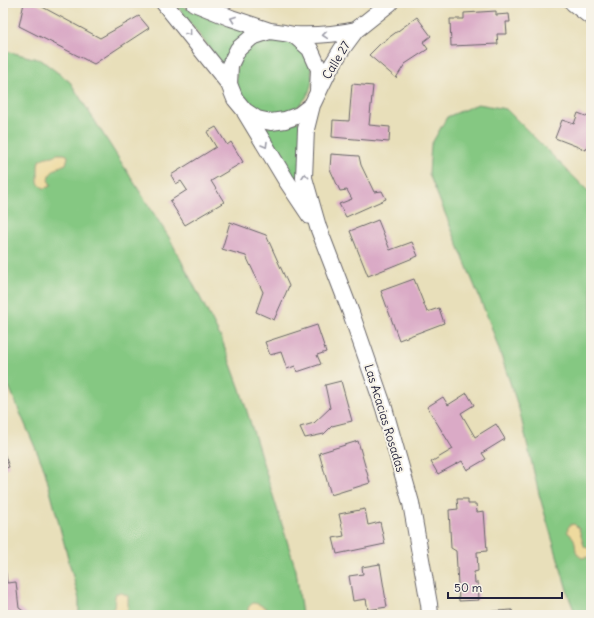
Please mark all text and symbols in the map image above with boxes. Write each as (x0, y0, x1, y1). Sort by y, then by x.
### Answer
one-way arrow (230, 15, 237, 24)
one-way arrow (184, 29, 191, 36)
one-way arrow (322, 31, 328, 40)
street label: Calle 27 (319, 38, 353, 82)
one-way arrow (260, 141, 267, 148)
one-way arrow (300, 173, 309, 179)
street label: Las Acacias Rosadas (361, 362, 409, 474)
scale bar (448, 574, 562, 600)
text: 50 m (454, 580, 483, 595)

